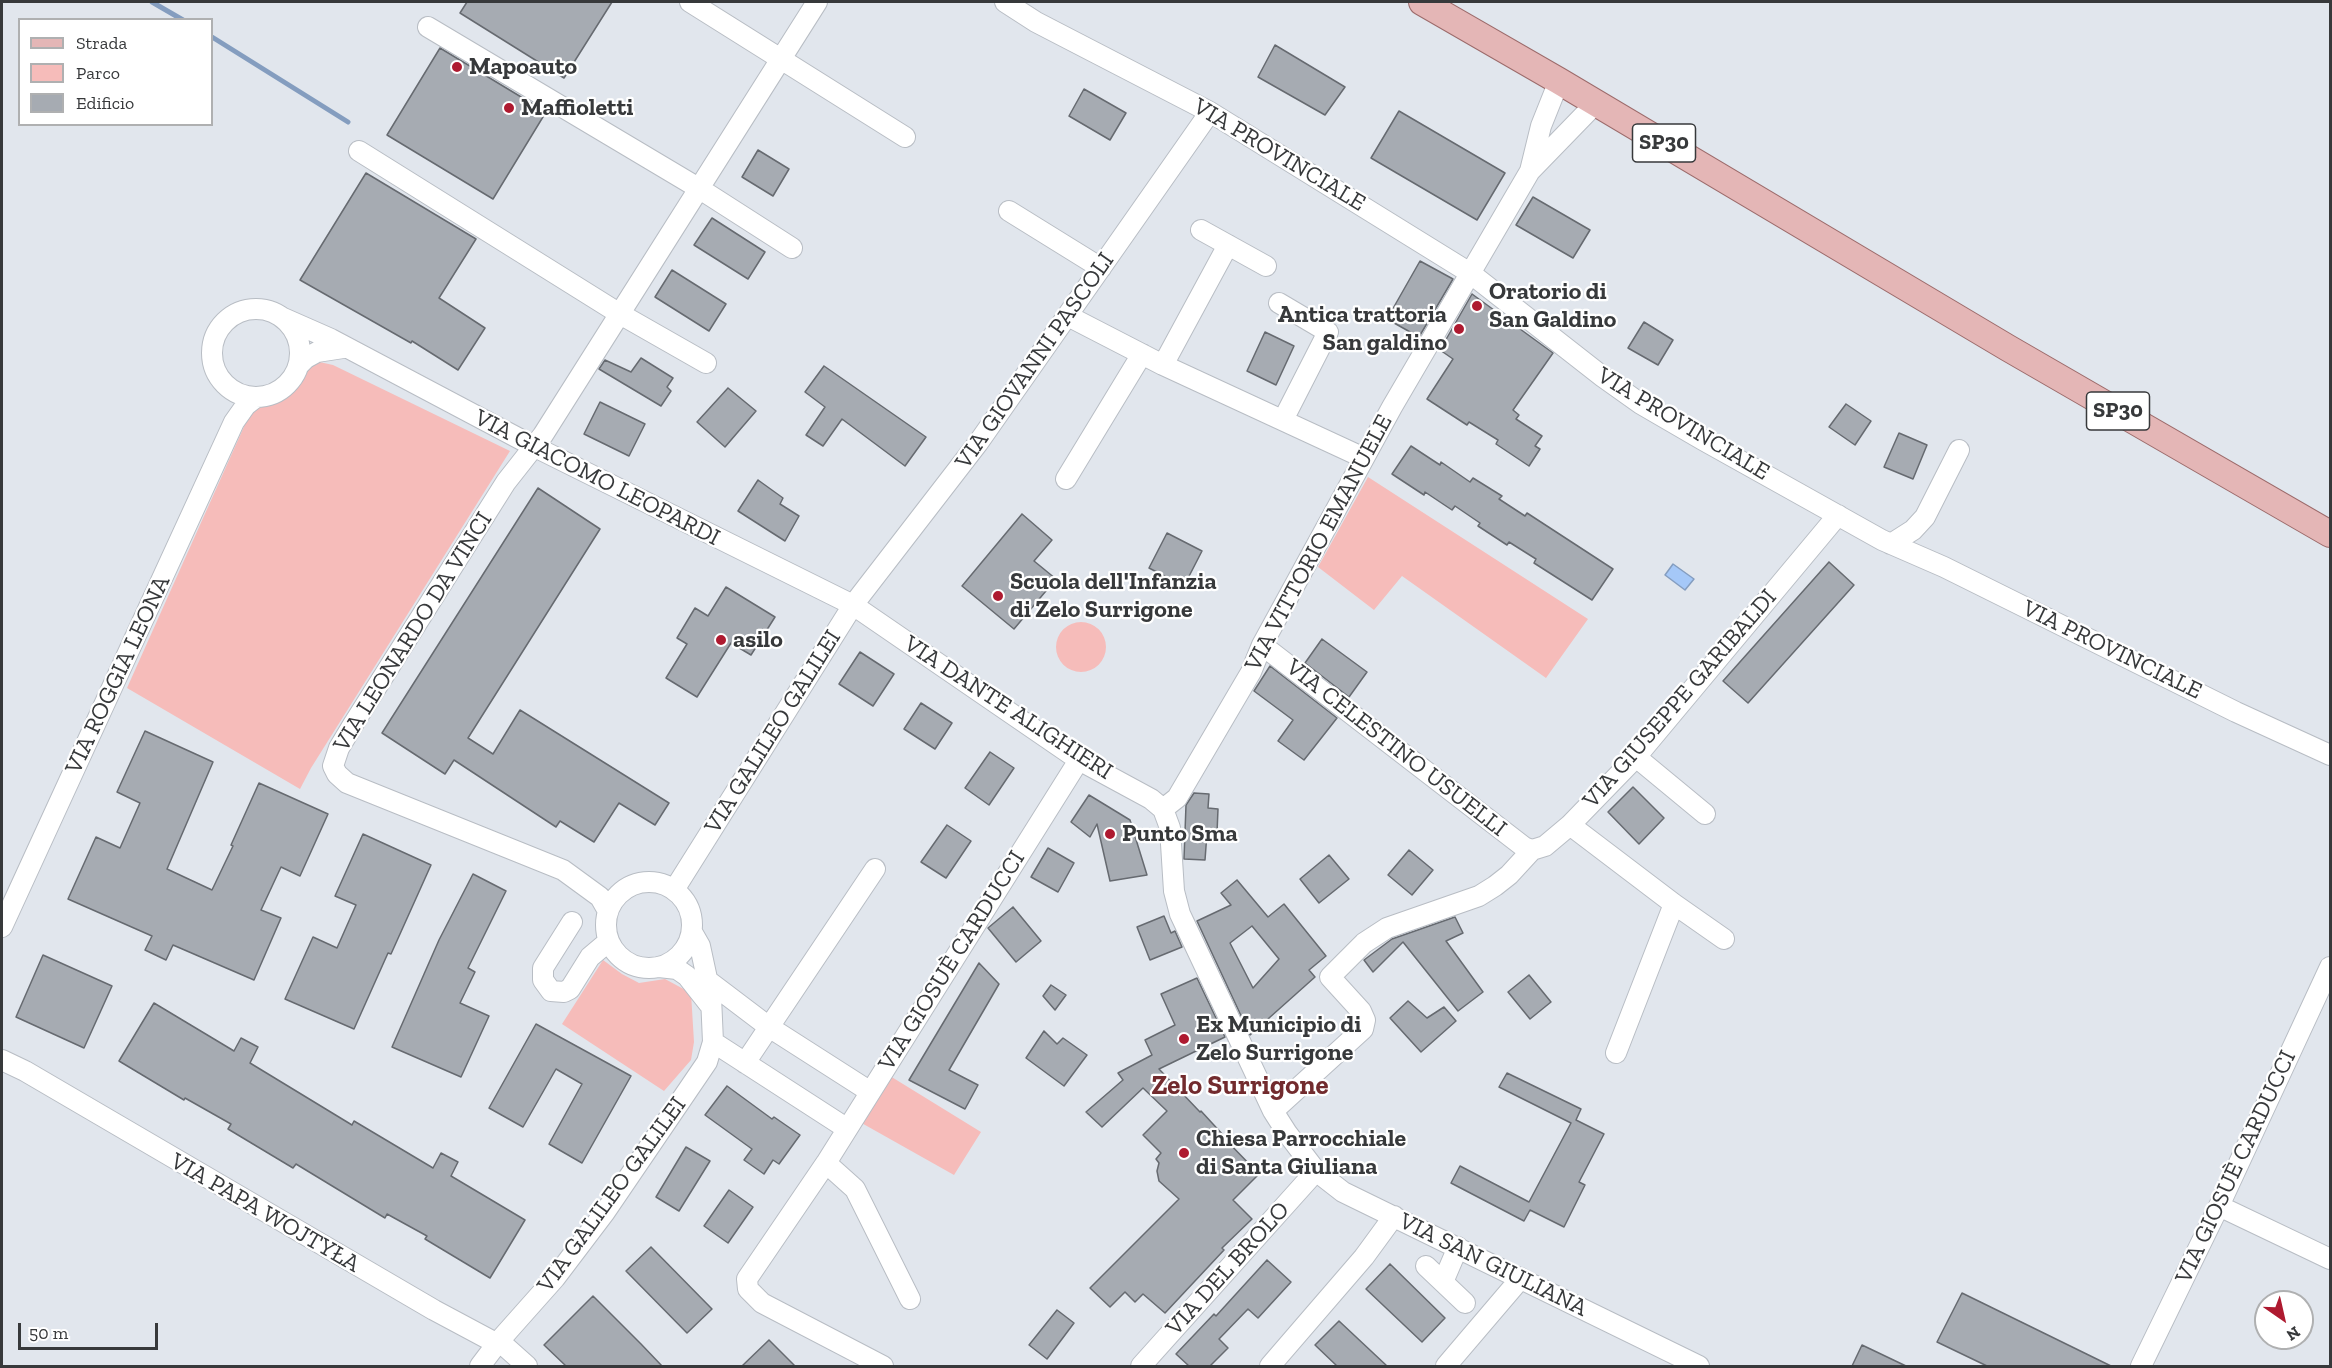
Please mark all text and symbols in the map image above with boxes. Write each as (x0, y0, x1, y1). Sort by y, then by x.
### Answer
legend (18, 18, 213, 126)
text: Strada (76, 32, 127, 54)
place label: Mapoauto (469, 53, 577, 81)
marker: Mapoauto (450, 60, 464, 74)
text: Parco (76, 62, 120, 84)
text: Edificio (76, 92, 134, 114)
street label: VIA PROVINCIALE (1188, 92, 1370, 218)
place label: Maffioletti (521, 94, 633, 122)
marker: Maffioletti (502, 101, 516, 115)
road number: SP30 (1632, 124, 1696, 162)
street label: VIA GIOVANNI PASCOLI (949, 247, 1121, 475)
place label: Oratorio di San Galdino (1489, 278, 1616, 334)
marker: Oratorio di San Galdino (1470, 299, 1484, 313)
place label: Antica trattoria San galdino (1278, 301, 1447, 357)
marker: Antica trattoria San galdino (1452, 322, 1466, 336)
street label: VIA PROVINCIALE (1592, 361, 1774, 487)
road number: SP30 (2086, 392, 2150, 430)
street label: VIA GIACOMO LEOPARDI (469, 403, 725, 553)
street label: VIA VITTORIO EMANUELE (1239, 410, 1399, 676)
street label: VIA LEONARDO DA VINCI (327, 507, 499, 757)
place label: Scuola dell'Infanzia di Zelo Surrigone (1010, 568, 1217, 624)
street label: VIA ROGGIA LEONA (59, 571, 177, 779)
street label: VIA GIUSEPPE GARIBALDI (1577, 584, 1783, 814)
marker: Scuola dell'Infanzia di Zelo Surrigone (991, 589, 1005, 603)
street label: VIA PROVINCIALE (2018, 594, 2206, 706)
street label: VIA GALILEO GALILEI (699, 625, 847, 839)
place label: asilo (733, 626, 783, 654)
street label: VIA DANTE ALIGHIERI (898, 630, 1118, 786)
marker: asilo (714, 633, 728, 647)
street label: VIA CELESTINO USUELLI (1280, 653, 1512, 843)
place label: Punto Sma (1122, 820, 1238, 848)
marker: Punto Sma (1103, 827, 1117, 841)
street label: VIA GIOSUÈ CARDUCCI (873, 846, 1031, 1076)
place label: Ex Municipio di Zelo Surrigone (1196, 1011, 1361, 1067)
marker: Ex Municipio di Zelo Surrigone (1177, 1032, 1191, 1046)
street label: VIA GIOSUÈ CARDUCCI (2169, 1046, 2303, 1288)
district label: Zelo Surrigone (1152, 1070, 1328, 1102)
street label: VIA GALILEO GALILEI (531, 1092, 693, 1298)
place label: Chiesa Parrocchiale di Santa Giuliana (1196, 1125, 1406, 1181)
marker: Chiesa Parrocchiale di Santa Giuliana (1177, 1146, 1191, 1160)
street label: VIA PAPA WOJTYŁA (165, 1147, 365, 1279)
street label: VIA DEL BROLO (1160, 1196, 1296, 1342)
street label: VIA SAN GIULIANA (1394, 1207, 1592, 1323)
north arrow (2254, 1290, 2314, 1350)
scale bar (21, 1311, 160, 1349)
text: 50 m (29, 1322, 68, 1344)
text: N (2283, 1322, 2304, 1345)

